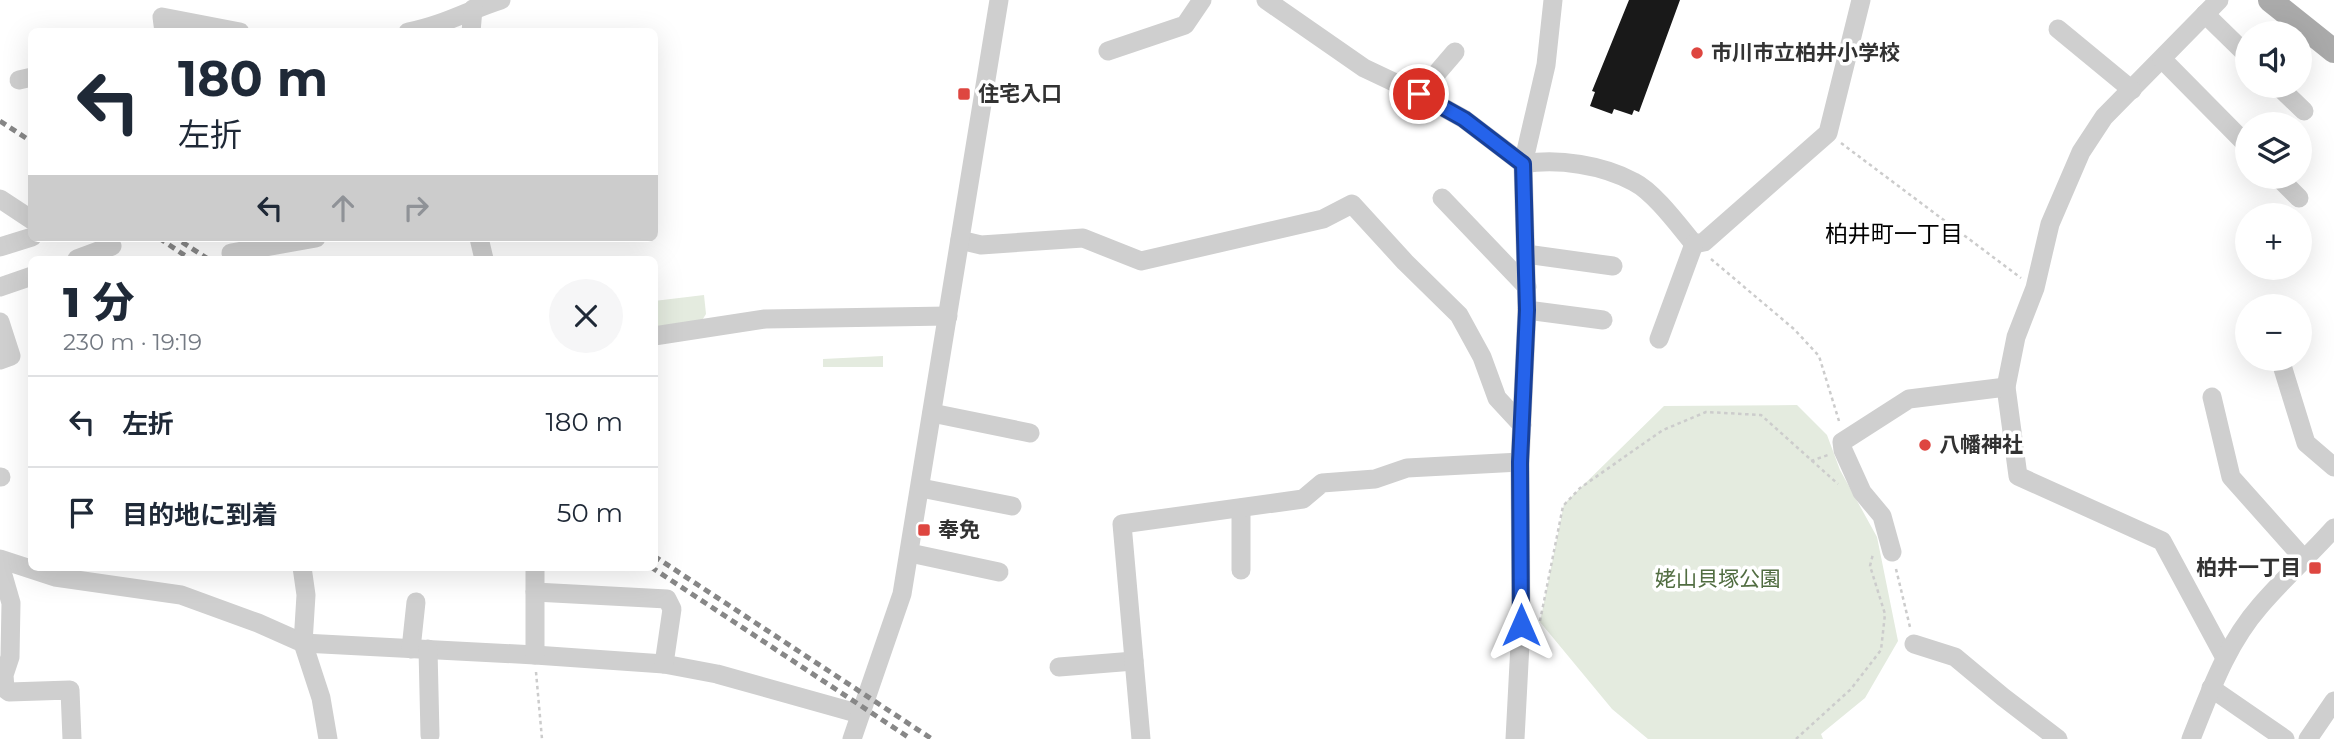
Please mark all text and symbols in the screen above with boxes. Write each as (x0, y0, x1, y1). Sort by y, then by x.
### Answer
map controls (2235, 21, 2312, 371)
button: sound (2235, 21, 2312, 98)
place label: 市川市立柏井小学校 (1711, 40, 1900, 65)
marker: 市川市立柏井小学校 (1689, 45, 1705, 61)
text: 180 m (178, 49, 328, 108)
icon: left (63, 56, 154, 147)
pin (1389, 64, 1449, 124)
icon: arrive (1400, 75, 1438, 113)
place label: 住宅入口 (978, 81, 1062, 106)
marker: 住宅入口 (956, 86, 972, 102)
button: layers (2235, 112, 2312, 189)
text: 左折 (178, 115, 242, 154)
icon: left (251, 189, 289, 227)
icon: ahead (324, 189, 362, 227)
icon: right (397, 189, 435, 227)
button: + (2235, 203, 2312, 280)
district label: 柏井町一丁目 (1825, 220, 1963, 248)
text: 1 分 (63, 276, 134, 328)
button: close (549, 279, 623, 353)
button: − (2235, 294, 2312, 371)
text: 230 m · 19:19 (63, 328, 202, 356)
icon: left (63, 403, 101, 441)
text: 180 m (545, 406, 623, 438)
text: 左折 (122, 408, 174, 440)
place label: 八幡神社 (1939, 432, 2023, 457)
marker: 八幡神社 (1917, 437, 1933, 453)
icon: arrive (63, 494, 101, 532)
text: 50 m (557, 497, 623, 529)
text: 目的地に到着 (122, 499, 278, 531)
place label: 奉免 (938, 517, 980, 542)
marker: 奉免 (916, 522, 932, 538)
place label: 柏井一丁目 (2196, 555, 2301, 580)
marker: 柏井一丁目 (2307, 560, 2323, 576)
park label: 姥山貝塚公園 (1655, 566, 1781, 591)
position arrow (1484, 588, 1558, 662)

